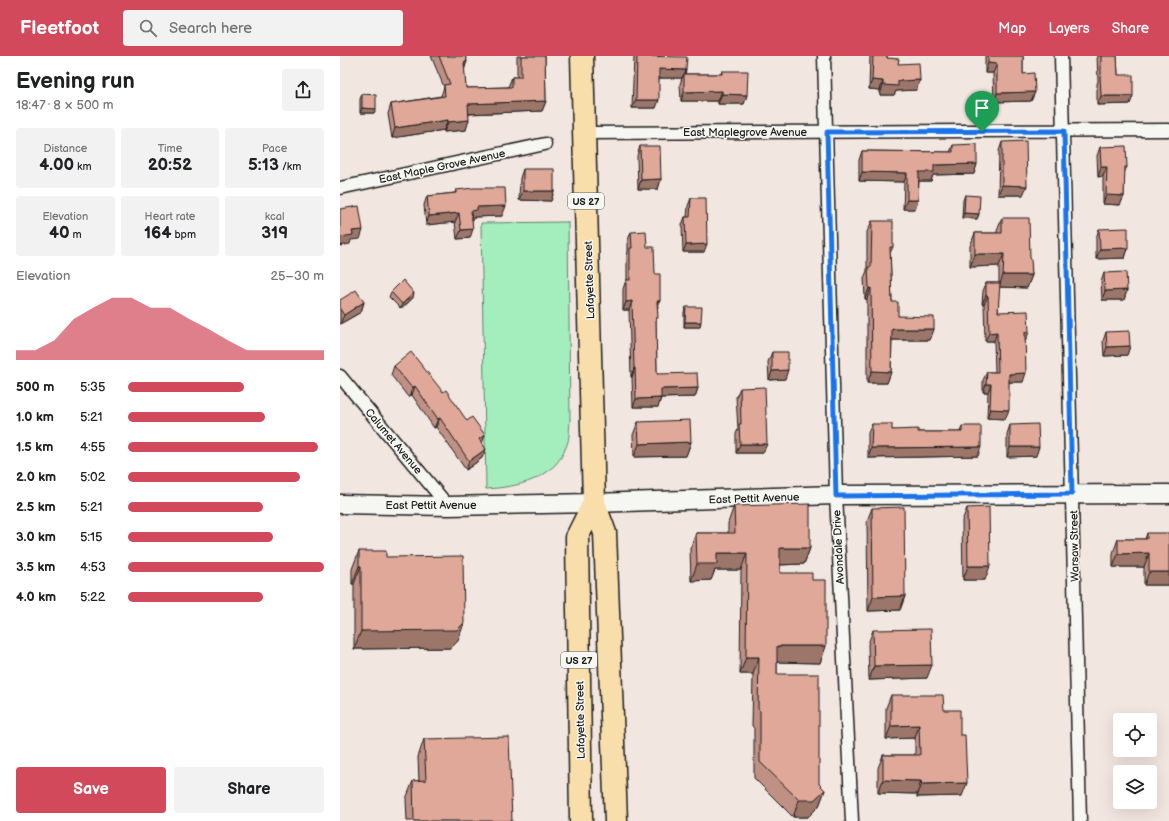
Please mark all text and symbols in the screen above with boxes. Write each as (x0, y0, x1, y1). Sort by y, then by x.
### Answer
search box (123, 10, 403, 46)
text: Fleetfoot (20, 17, 99, 40)
icon: search (137, 17, 159, 39)
text: Search here (169, 19, 252, 38)
text: Map (998, 20, 1026, 37)
text: Layers (1048, 20, 1090, 37)
text: Share (1112, 20, 1149, 37)
text: Evening run (16, 68, 135, 95)
button: share (282, 69, 324, 111)
pin (965, 91, 999, 132)
text: 18:47 · 8 × 500 m (16, 97, 113, 113)
icon: arrive (971, 97, 993, 119)
street label: East Maplegrove Avenue (683, 126, 808, 139)
text: Distance (43, 142, 87, 155)
text: Time (158, 142, 182, 155)
text: Pace (262, 142, 287, 155)
street label: East Maple Grove Avenue (378, 147, 507, 186)
text: 4.00 (39, 155, 74, 175)
text: 20:52 (148, 155, 192, 175)
text: 5:13 (248, 155, 279, 175)
text: km (74, 160, 92, 173)
text: /km (279, 160, 301, 173)
road number: US 27 (568, 193, 604, 209)
text: Elevation (42, 210, 88, 223)
text: Heart rate (145, 210, 195, 223)
text: kcal (265, 210, 285, 223)
text: 40 (49, 223, 70, 243)
text: 164 (144, 223, 171, 243)
text: 319 (261, 223, 288, 243)
text: m (70, 228, 82, 241)
text: bpm (171, 228, 196, 241)
street label: Lafayette Street (582, 240, 597, 319)
text: Elevation (16, 268, 70, 284)
text: 25–30 m (270, 268, 324, 284)
text: 500 m (16, 379, 54, 395)
text: 5:35 (80, 379, 106, 395)
street label: Calumet Avenue (362, 406, 425, 477)
text: 1.0 km (16, 409, 54, 425)
text: 5:21 (80, 409, 103, 425)
text: 1.5 km (16, 439, 53, 455)
text: 4:55 (80, 439, 105, 455)
text: 2.0 km (16, 469, 56, 485)
text: 5:02 (80, 469, 105, 485)
street label: East Pettit Avenue (708, 490, 800, 507)
text: 2.5 km (16, 499, 56, 515)
text: 5:21 (80, 499, 103, 515)
street label: East Pettit Avenue (386, 499, 477, 512)
street label: Avondale Drive (830, 509, 847, 584)
street label: Warsaw Street (1067, 509, 1082, 582)
text: 3.0 km (16, 529, 56, 545)
text: 5:15 (80, 529, 103, 545)
text: 3.5 km (16, 559, 55, 575)
text: 4:53 (80, 559, 106, 575)
text: 4.0 km (16, 589, 56, 605)
text: 5:22 (80, 589, 105, 605)
road number: US 27 (561, 652, 597, 668)
street label: Lafayette Street (573, 680, 588, 759)
map controls (1113, 713, 1157, 809)
button: locate (1113, 713, 1157, 757)
button: layers (1113, 765, 1157, 809)
button: Save (16, 767, 166, 813)
button: Share (174, 767, 324, 813)

